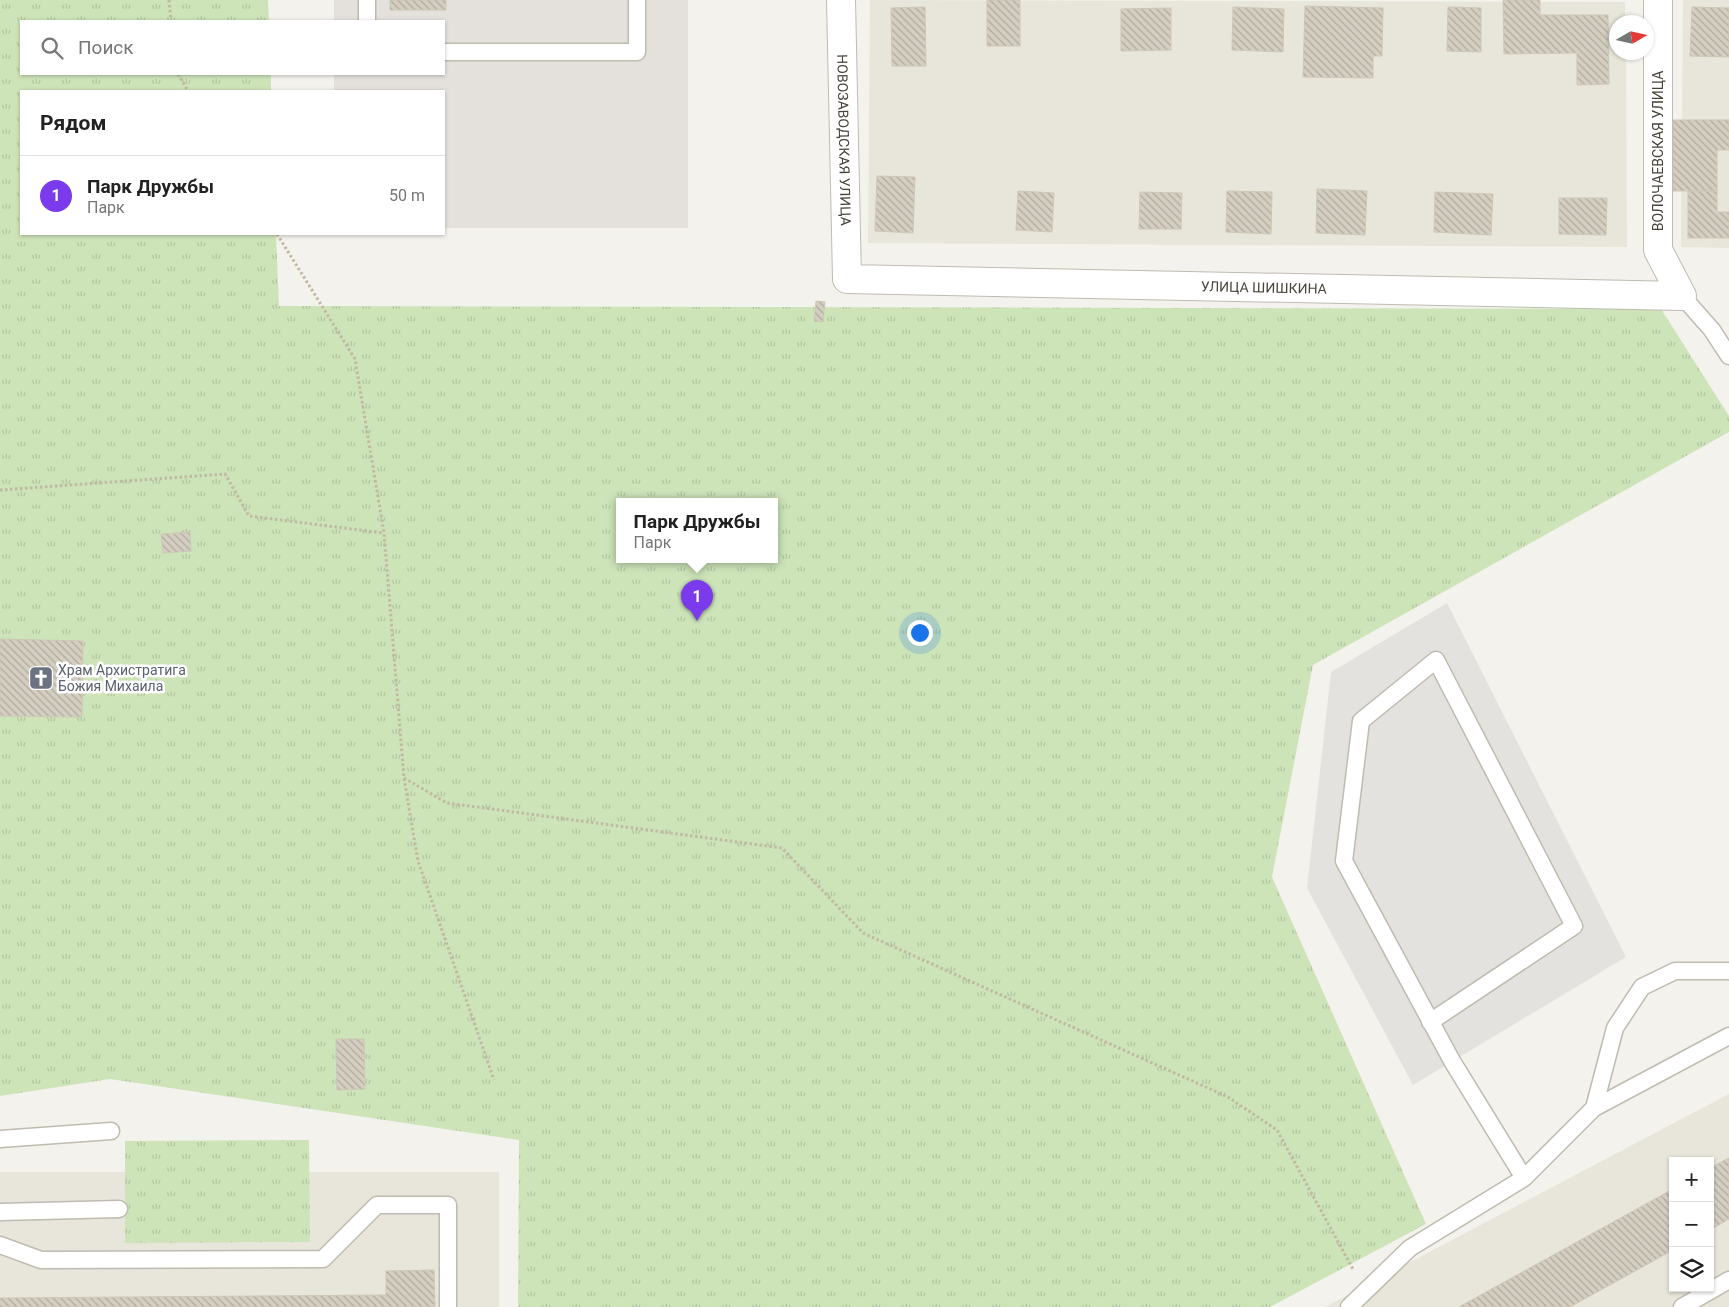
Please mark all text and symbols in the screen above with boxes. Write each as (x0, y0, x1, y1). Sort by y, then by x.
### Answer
north arrow (1609, 15, 1654, 60)
search box (20, 20, 445, 75)
icon: search (38, 34, 66, 62)
text: Поиск (78, 36, 134, 59)
street label: НОВОЗАВОДСКАЯ УЛИЦА (834, 54, 854, 226)
street label: ВОЛОЧАЕВСКАЯ УЛИЦА (1650, 71, 1666, 231)
text: Рядом (40, 111, 106, 135)
text: Парк Дружбы (87, 175, 214, 198)
text: 1 (51, 186, 61, 205)
text: 50 m (389, 186, 425, 205)
text: Парк (87, 198, 125, 217)
street label: УЛИЦА ШИШКИНА (1201, 278, 1327, 297)
popup (616, 498, 778, 563)
text: Парк Дружбы (634, 510, 760, 533)
text: Парк (634, 533, 671, 552)
pin: 1 (681, 580, 713, 621)
your location (907, 620, 933, 646)
place label: Храм Архистратига Божия Михаила (58, 662, 186, 694)
church icon: Храм Архистратига Божия Михаила (28, 665, 54, 691)
map controls (1669, 1157, 1714, 1292)
button: + (1669, 1157, 1714, 1202)
button: − (1669, 1202, 1714, 1247)
button: layers (1669, 1247, 1714, 1292)

